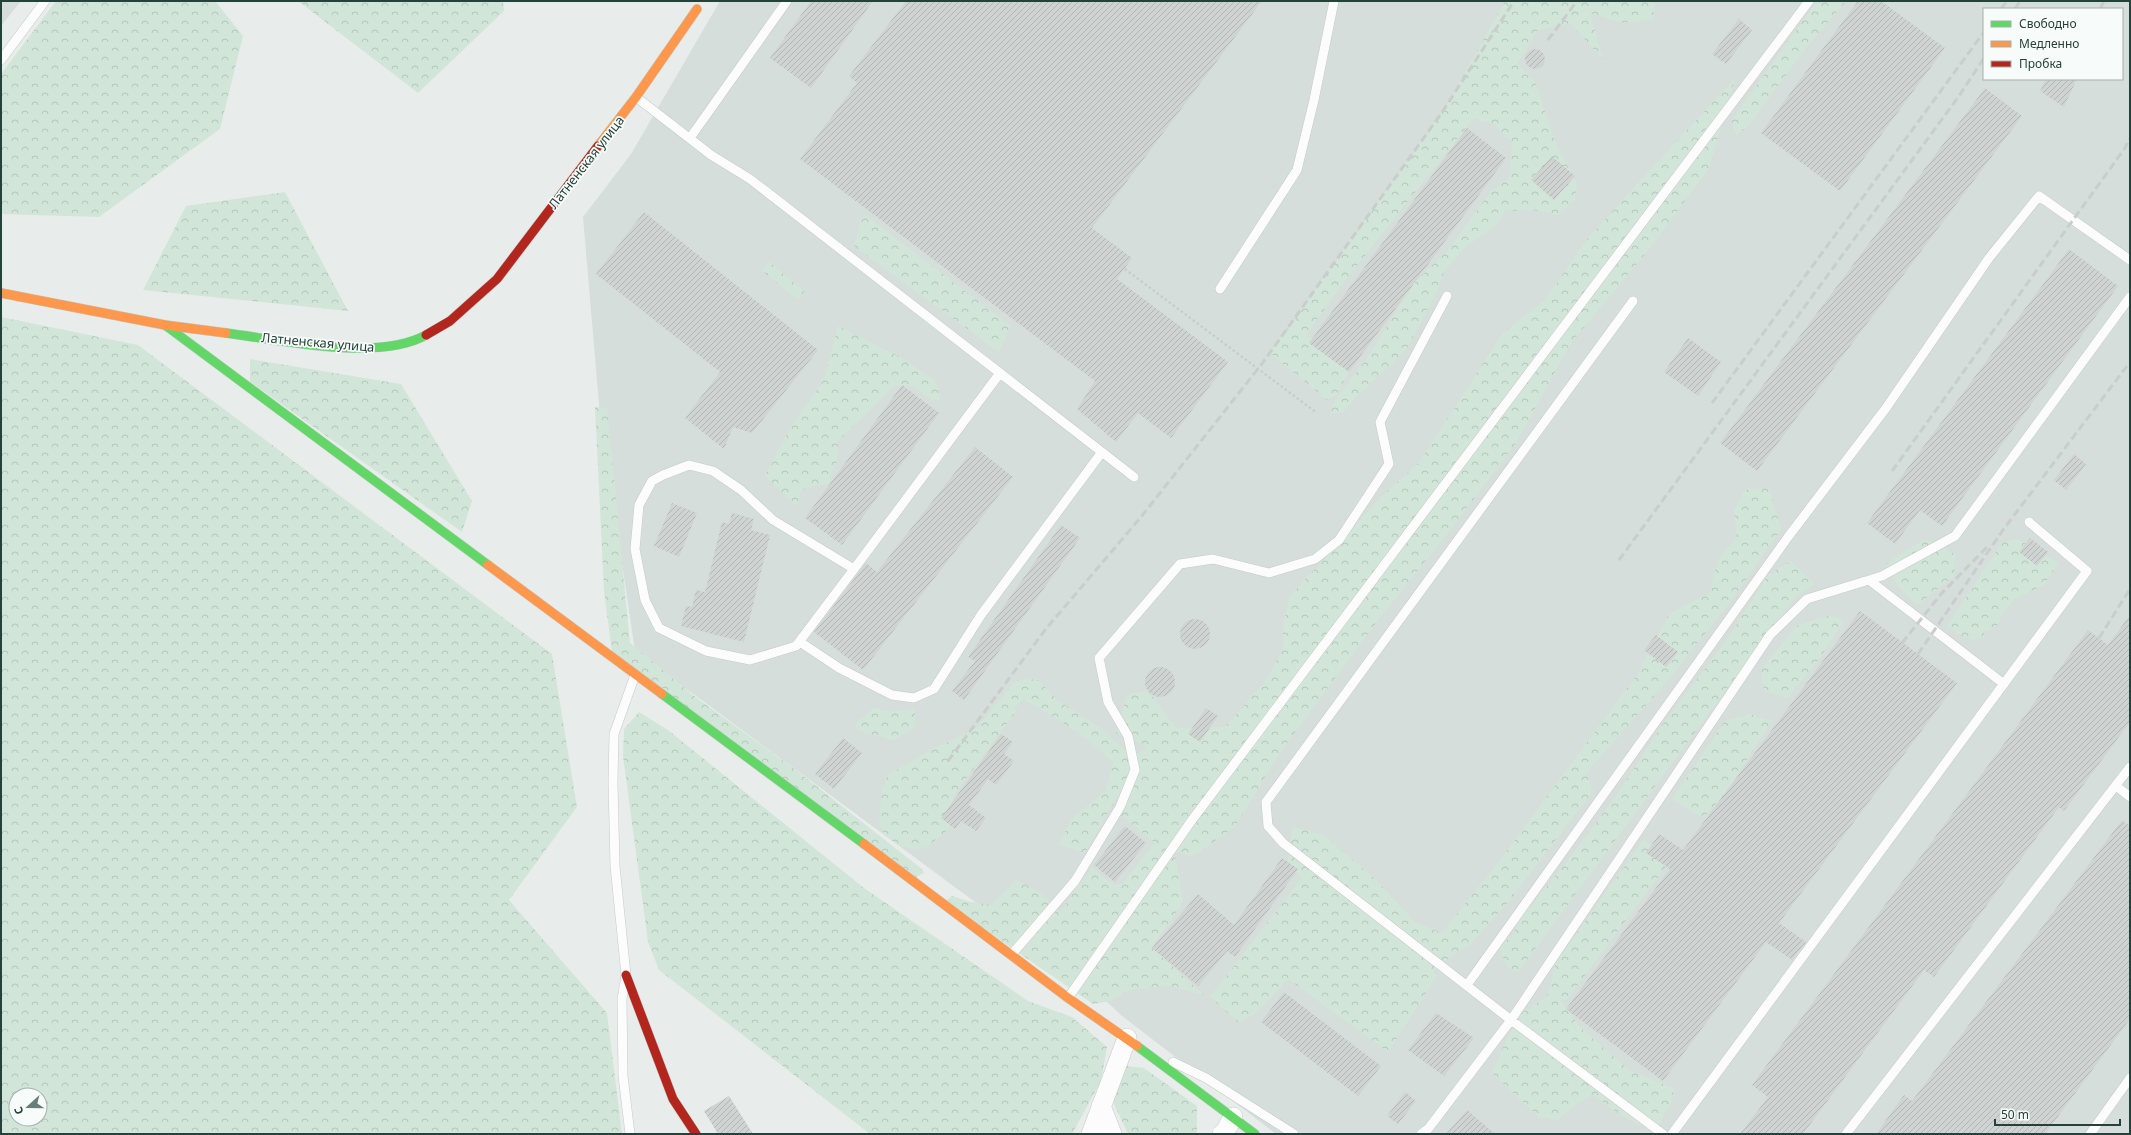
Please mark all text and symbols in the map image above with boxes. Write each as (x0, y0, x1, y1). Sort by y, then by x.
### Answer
legend (1983, 8, 2123, 80)
text: Свободно (2019, 15, 2077, 32)
text: Медленно (2019, 35, 2079, 52)
text: Пробка (2019, 55, 2062, 72)
street label: Латненская улица (544, 112, 628, 212)
street label: Латненская улица (261, 328, 375, 356)
north arrow (8, 1087, 48, 1127)
scale bar (1995, 1101, 2120, 1127)
text: С (10, 1105, 26, 1117)
text: 50 m (2001, 1106, 2029, 1123)

